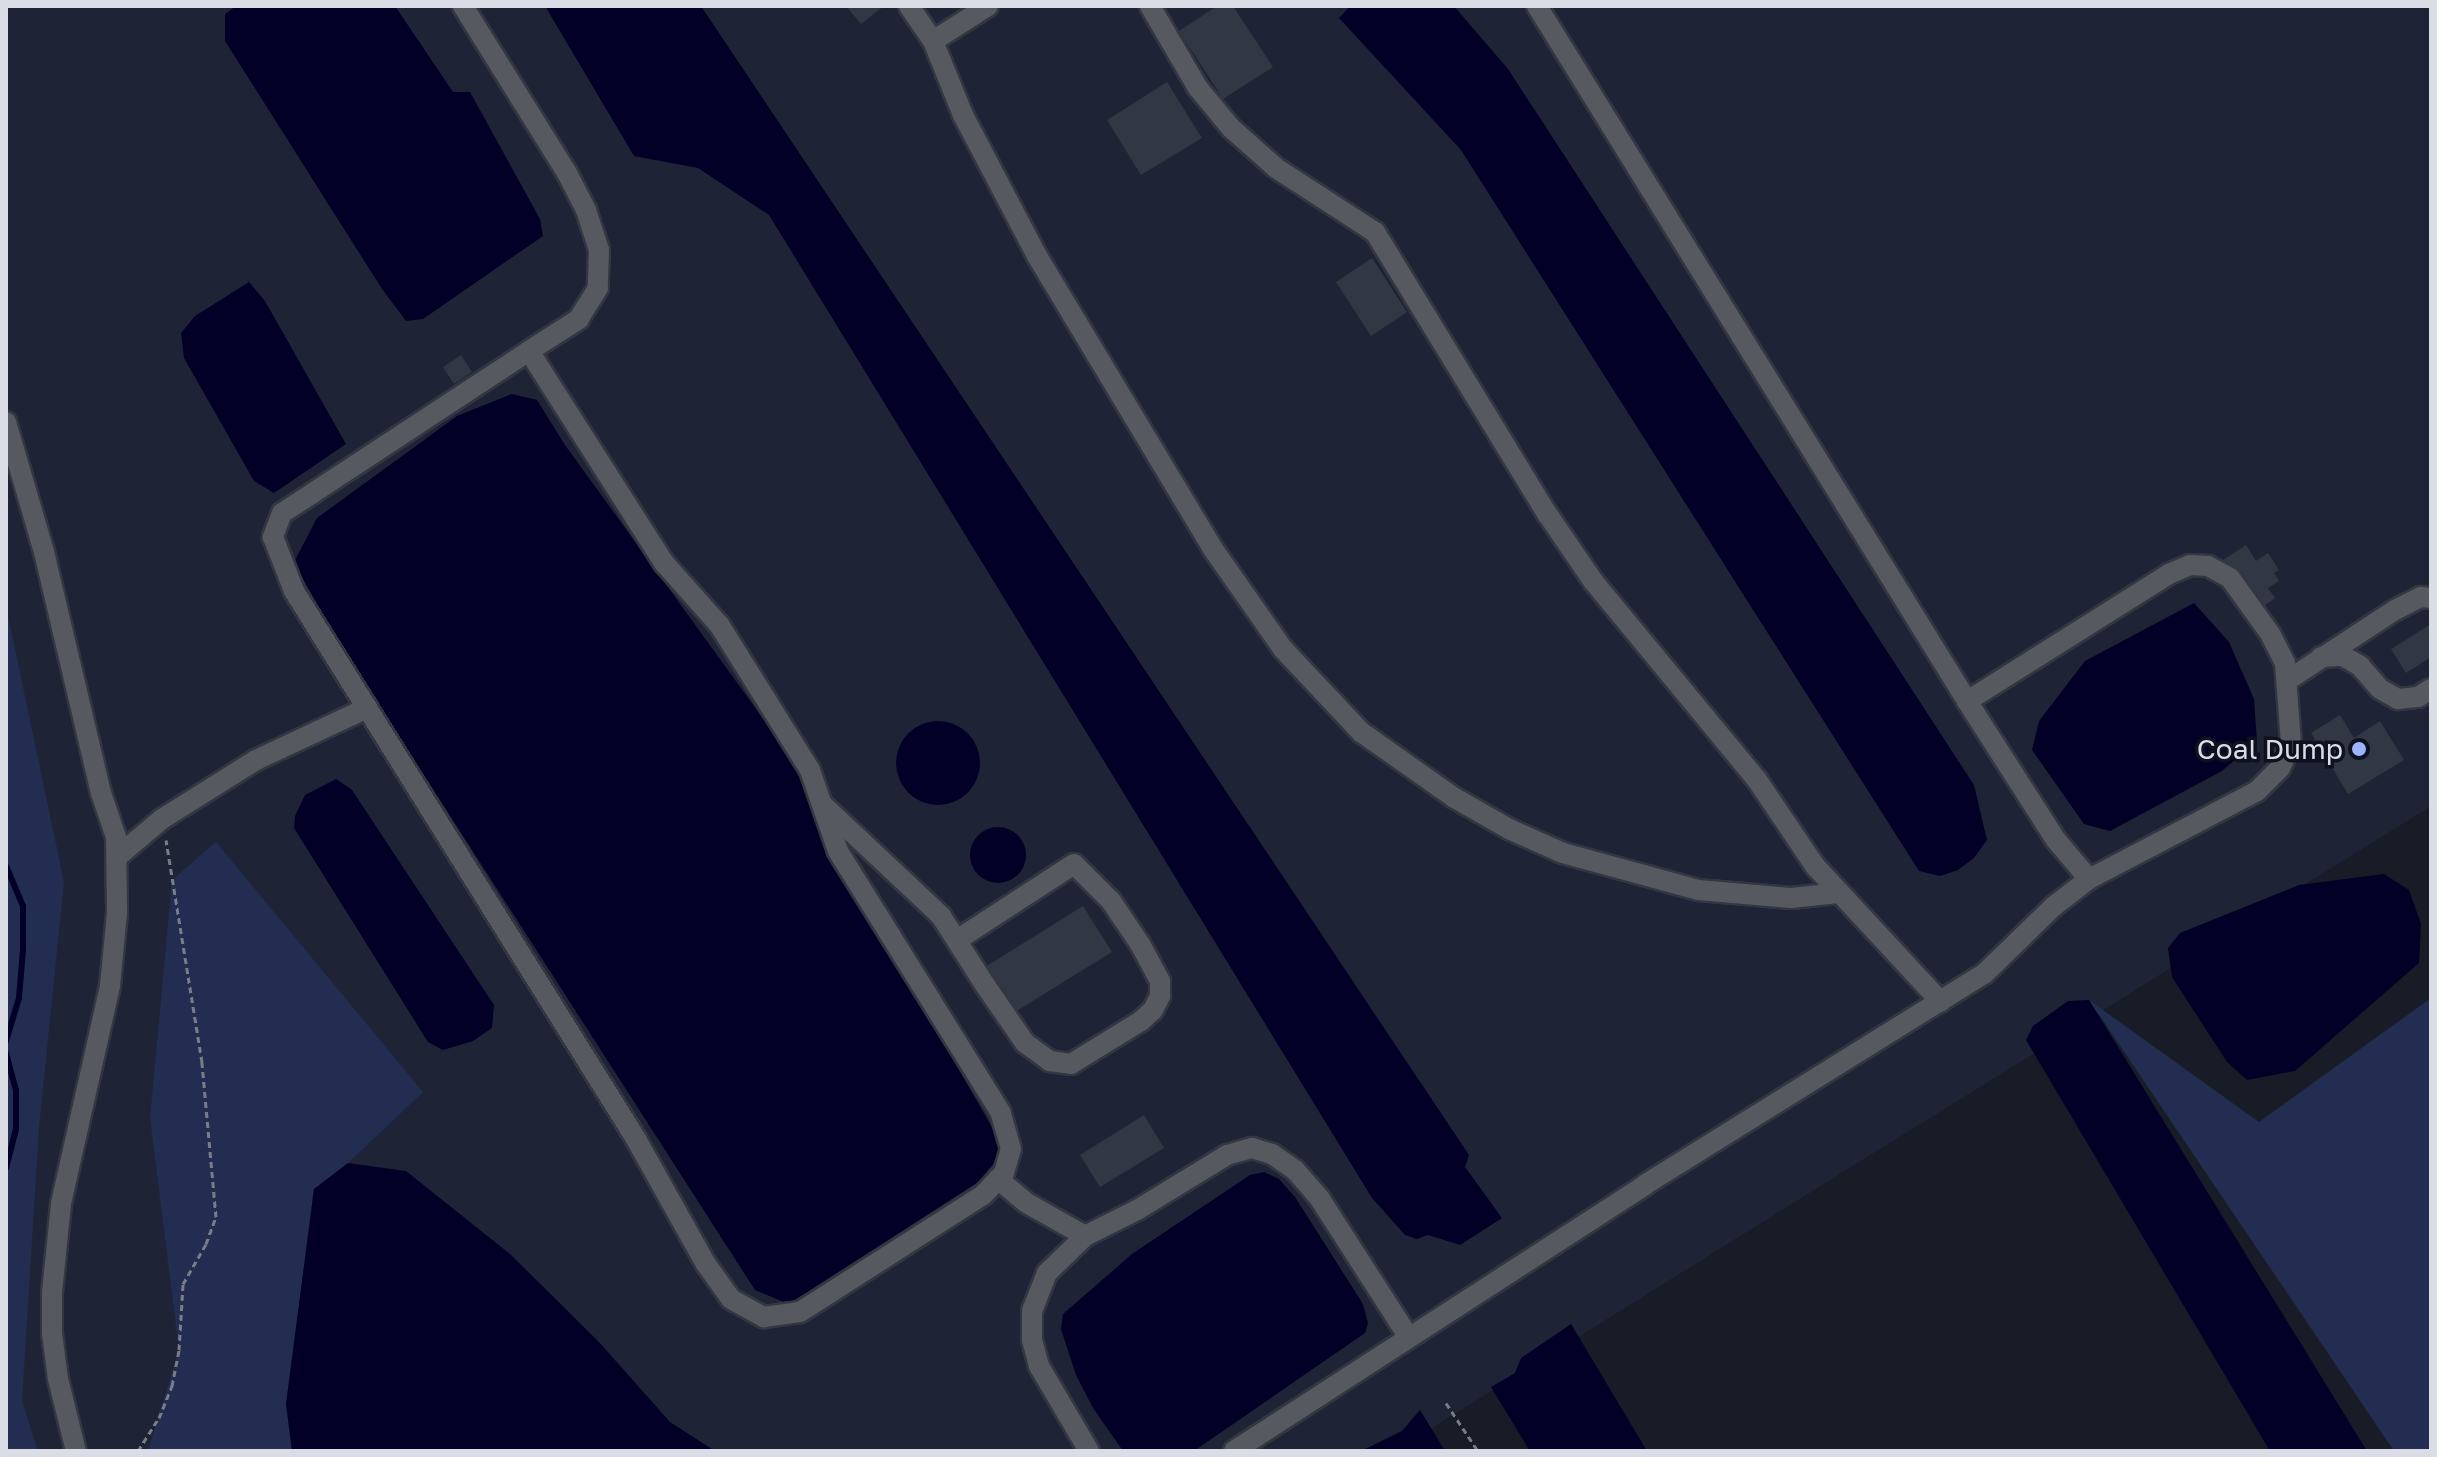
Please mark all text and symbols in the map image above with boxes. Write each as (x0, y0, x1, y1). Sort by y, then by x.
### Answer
place label: Coal Dump (2197, 732, 2343, 766)
marker: Coal Dump (2350, 740, 2368, 758)

